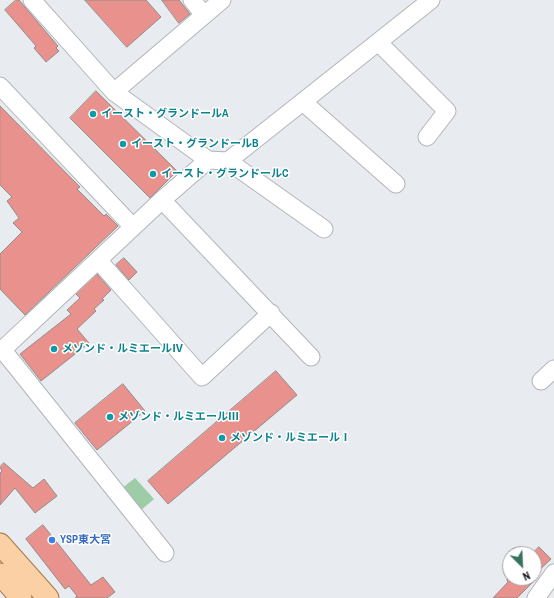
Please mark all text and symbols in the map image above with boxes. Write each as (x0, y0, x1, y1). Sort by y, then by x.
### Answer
place label: イースト・グランドールA (101, 107, 229, 121)
marker: イースト・グランドールA (88, 109, 98, 119)
place label: イースト・グランドールB (131, 137, 259, 151)
marker: イースト・グランドールB (118, 139, 128, 149)
place label: イースト・グランドールC (161, 167, 289, 181)
marker: イースト・グランドールC (148, 169, 158, 179)
place label: メゾンド・ルミエールⅣ (62, 342, 183, 356)
marker: メゾンド・ルミエールⅣ (49, 344, 59, 354)
place label: メゾンド・ルミエールⅢ (118, 410, 239, 424)
marker: メゾンド・ルミエールⅢ (105, 412, 115, 422)
place label: メゾンド・ルミエールⅠ (230, 431, 351, 445)
marker: メゾンド・ルミエールⅠ (217, 433, 227, 443)
place label: YSP東大宮 (60, 533, 111, 547)
marker: YSP東大宮 (47, 535, 57, 545)
north arrow (502, 546, 542, 586)
text: N (521, 568, 532, 584)

